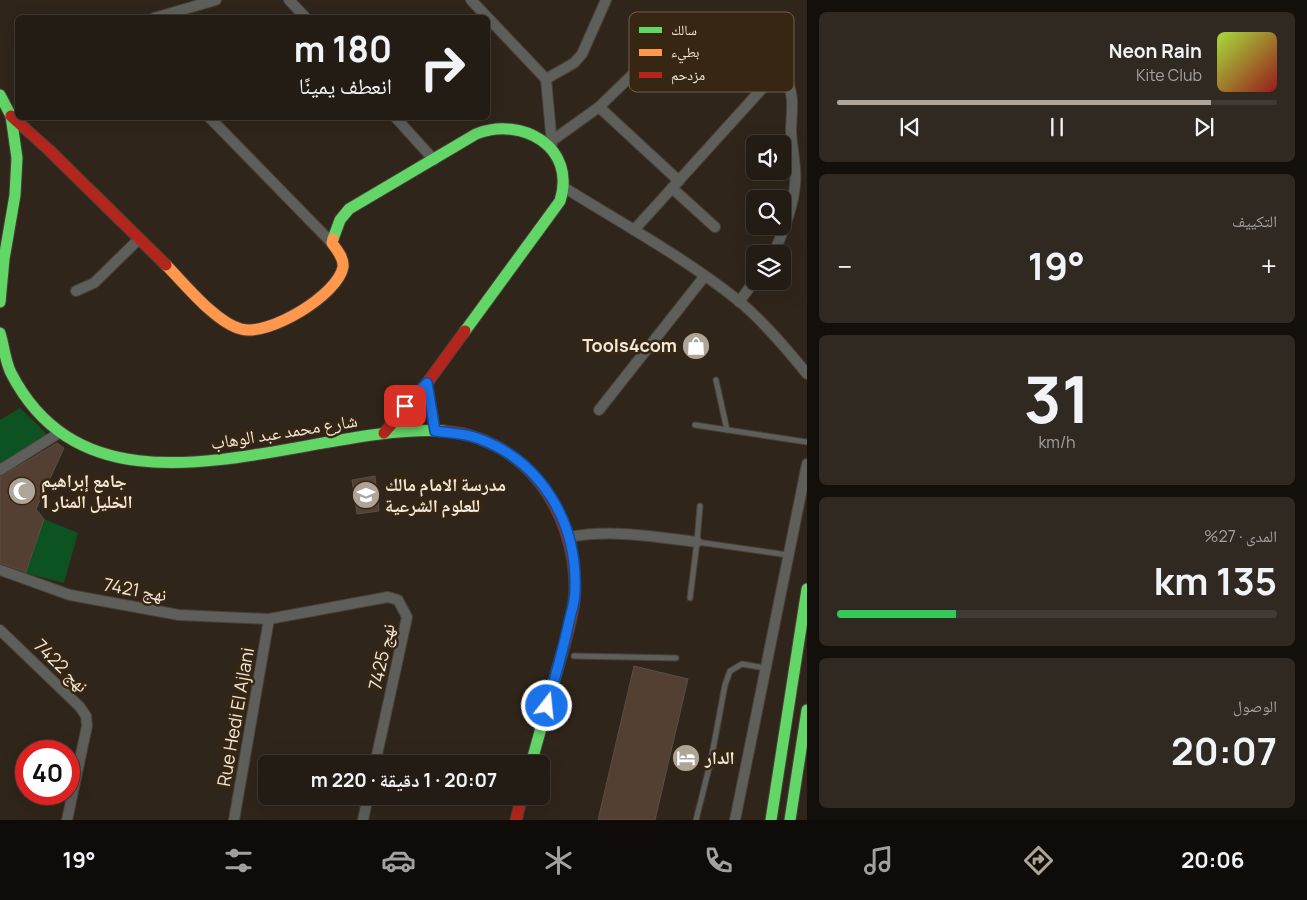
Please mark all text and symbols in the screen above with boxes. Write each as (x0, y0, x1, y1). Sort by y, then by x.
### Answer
legend (629, 12, 794, 92)
text: سالك (671, 20, 697, 39)
text: 180 m (294, 25, 392, 73)
icon: right (410, 35, 475, 100)
text: Neon Rain (1109, 38, 1202, 64)
text: بطيء (671, 42, 700, 64)
text: Kite Club (1136, 64, 1202, 86)
text: مزدحم (671, 65, 705, 85)
text: انعطف يمينًا (299, 71, 392, 101)
icon: previous (896, 113, 924, 141)
icon: pause (1043, 113, 1071, 141)
icon: next (1190, 113, 1218, 141)
map controls (746, 135, 791, 290)
button: sound (746, 135, 791, 180)
button: search (746, 190, 791, 235)
text: التكييف (1232, 210, 1277, 232)
text: 19° (1028, 239, 1085, 291)
button: layers (746, 245, 791, 290)
text: − (837, 247, 852, 285)
text: + (1261, 247, 1277, 285)
shop icon: Tools4com (681, 331, 711, 361)
place label: Tools4com (582, 333, 677, 357)
text: 31 (1024, 354, 1090, 443)
pin (384, 385, 426, 427)
icon: arrive (391, 392, 419, 420)
street label: شارع محمد عبد الوهاب (209, 408, 359, 454)
text: km/h (1038, 431, 1076, 453)
place label: جامع إبراهيم الخليل المنار 1 (41, 468, 133, 513)
place label: مدرسة الامام مالك للعلوم الشرعية (385, 472, 506, 518)
mosque icon: جامع إبراهيم الخليل المنار 1 (7, 476, 37, 506)
school or university icon: مدرسة الامام مالك للعلوم الشرعية (351, 480, 381, 510)
text: المدى · 27% (1204, 525, 1277, 547)
text: 135 km (1154, 554, 1277, 606)
street label: نهج 7421 (102, 572, 169, 607)
street label: نهج 7425 (362, 621, 401, 692)
street label: نهج 7422 (29, 633, 94, 698)
street label: Rue Hedi El Ajlani (211, 646, 259, 788)
position arrow (520, 679, 572, 731)
text: الوصول (1233, 695, 1277, 717)
text: 20:07 (1171, 724, 1277, 776)
speed limit sign: 40 (15, 740, 80, 805)
hotel icon: الدار (671, 743, 701, 773)
place label: الدار (704, 745, 735, 769)
text: 20:07 · 1 دقيقة · 220 m (311, 767, 497, 793)
icon: filters (221, 843, 256, 878)
icon: car (381, 843, 416, 878)
icon: climate (541, 843, 576, 878)
icon: phone (701, 843, 736, 878)
icon: music (861, 843, 896, 878)
icon: directions (1021, 843, 1056, 878)
text: 19° (63, 845, 96, 875)
text: 20:06 (1181, 845, 1244, 875)

